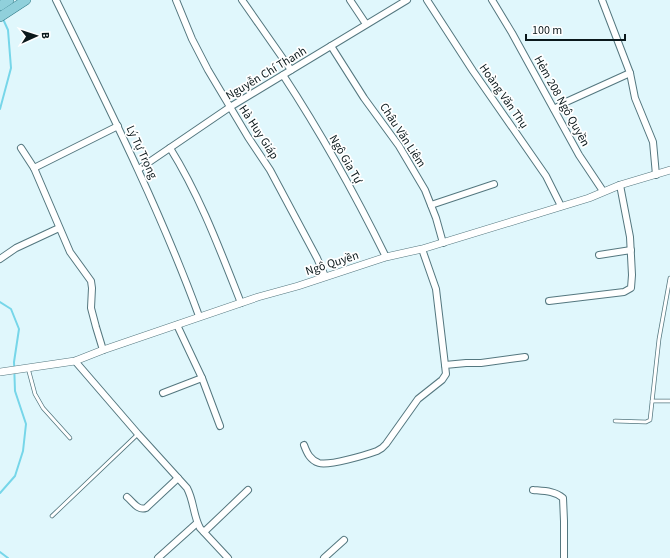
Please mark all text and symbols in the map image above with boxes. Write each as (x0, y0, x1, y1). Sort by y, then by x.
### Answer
north arrow (16, 16, 56, 56)
scale bar (526, 16, 625, 42)
text: 100 m (532, 22, 562, 39)
text: B (38, 32, 53, 40)
street label: Nguyễn Chí Thanh (223, 43, 310, 104)
street label: Hẻm 208 Ngô Quyền (530, 53, 594, 150)
street label: Hoàng Văn Thụ (475, 60, 532, 132)
street label: Châu Văn Liêm (375, 100, 430, 171)
street label: Hà Huy Giáp (235, 102, 283, 163)
street label: Lý Tự Trọng (122, 123, 161, 182)
street label: Ngô Gia Tự (325, 132, 367, 187)
street label: Ngô Quyền (303, 247, 361, 280)

